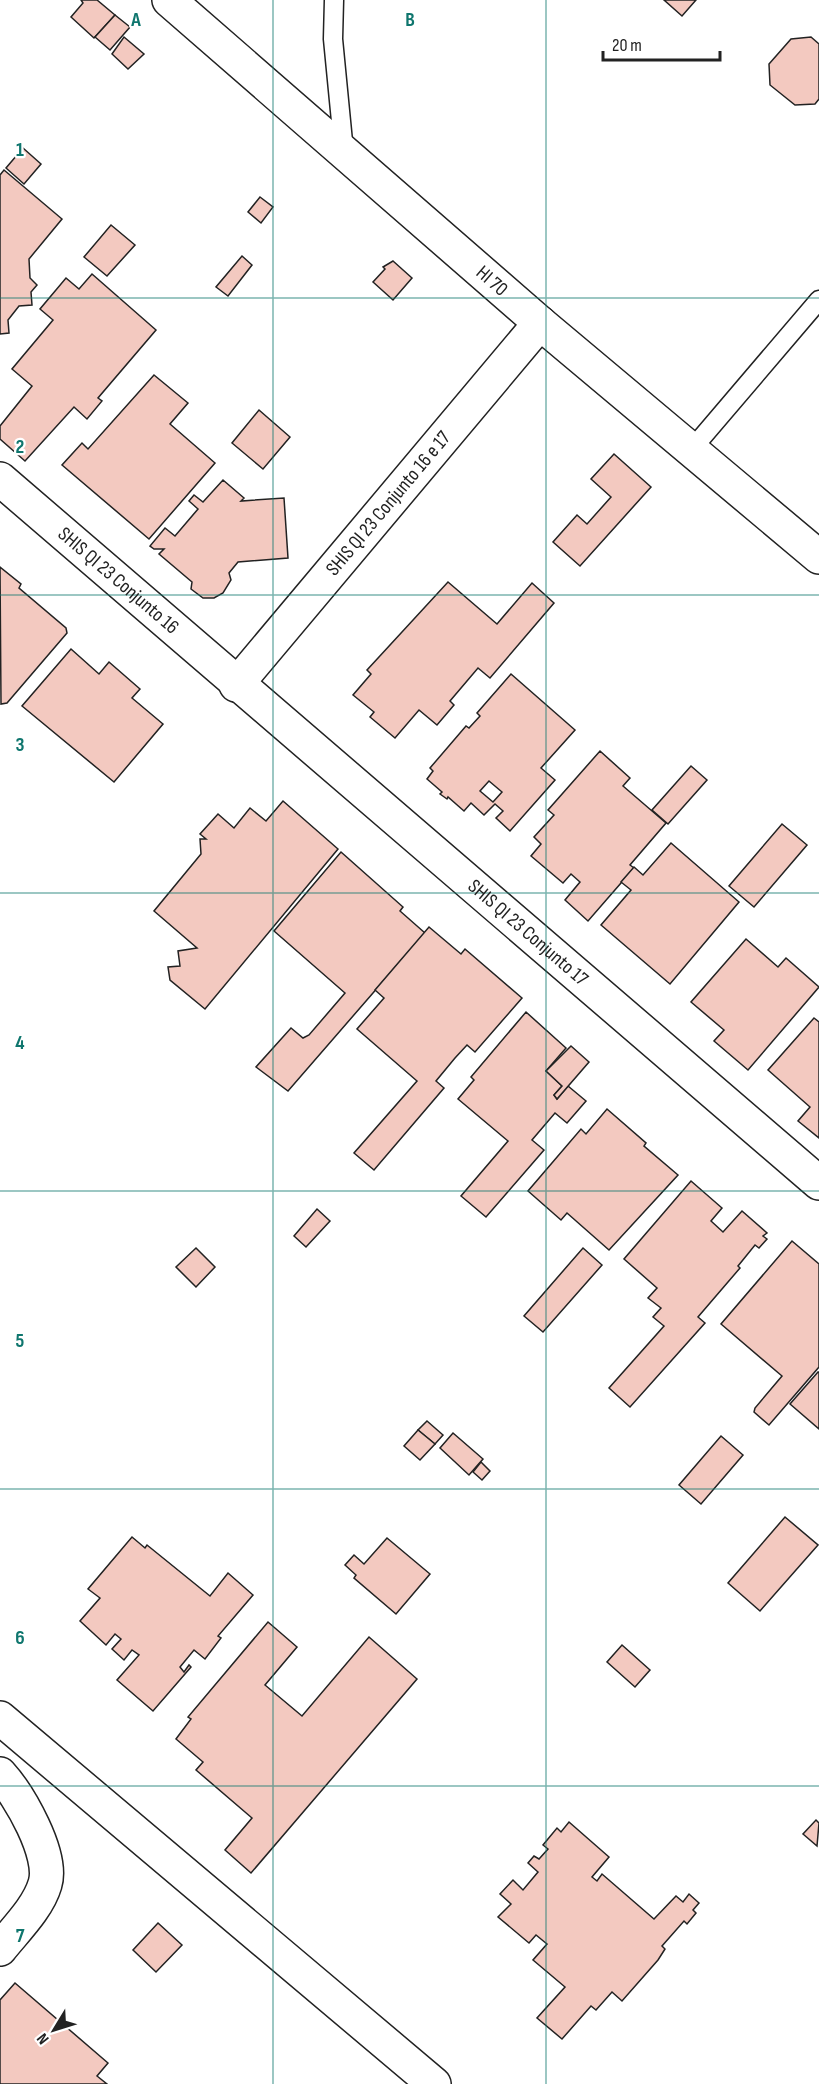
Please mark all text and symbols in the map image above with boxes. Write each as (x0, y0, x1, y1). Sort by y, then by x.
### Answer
text: A (130, 8, 141, 32)
text: B (405, 8, 415, 32)
scale bar (603, 24, 720, 62)
text: 20 m (612, 35, 642, 56)
text: 1 (16, 138, 24, 162)
street label: HI 70 (471, 261, 513, 301)
street label: SHIS QI 23 Conjunto 16 e 17 (321, 426, 456, 581)
text: 2 (16, 435, 24, 459)
street label: SHIS QI 23 Conjunto 16 (53, 522, 184, 639)
text: 3 (16, 733, 25, 757)
street label: SHIS QI 23 Conjunto 17 (463, 874, 593, 991)
text: 4 (15, 1031, 25, 1055)
text: 5 (16, 1329, 25, 1353)
text: 6 (15, 1626, 25, 1650)
text: 7 (16, 1924, 25, 1948)
north arrow (24, 2000, 84, 2060)
text: N (33, 2029, 53, 2048)

